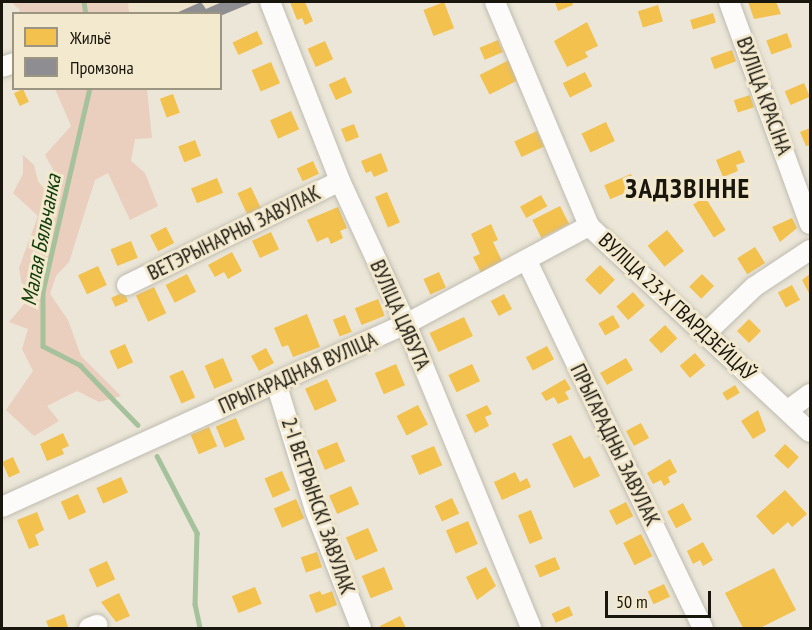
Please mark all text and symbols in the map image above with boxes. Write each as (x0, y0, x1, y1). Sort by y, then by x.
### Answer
legend (12, 12, 222, 90)
text: Жильё (70, 26, 111, 49)
street label: ВУЛІЦА КРАСІНА (731, 33, 797, 159)
text: Промзона (70, 56, 134, 79)
water label: Малая Бяльчанка (15, 172, 67, 308)
district label: ЗАДЗВІННЕ (625, 173, 751, 205)
street label: ВЕТЭРЫНАРНЫ ЗАВУЛАК (144, 180, 324, 286)
street label: ВУЛІЦА 23-Х ГВАРДЗЕЙЦАЎ (593, 227, 761, 387)
street label: ВУЛІЦА ЦЯБУТА (364, 256, 436, 374)
street label: ПРЫГАРАДНАЯ ВУЛІЦА (215, 327, 381, 419)
street label: ПРЫГАРАДНЫ ЗАВУЛАК (565, 360, 665, 530)
street label: 2-І ВЕТРЫНСКІ ЗАВУЛАК (276, 414, 360, 598)
scale bar (608, 579, 714, 617)
text: 50 m (616, 590, 648, 613)

